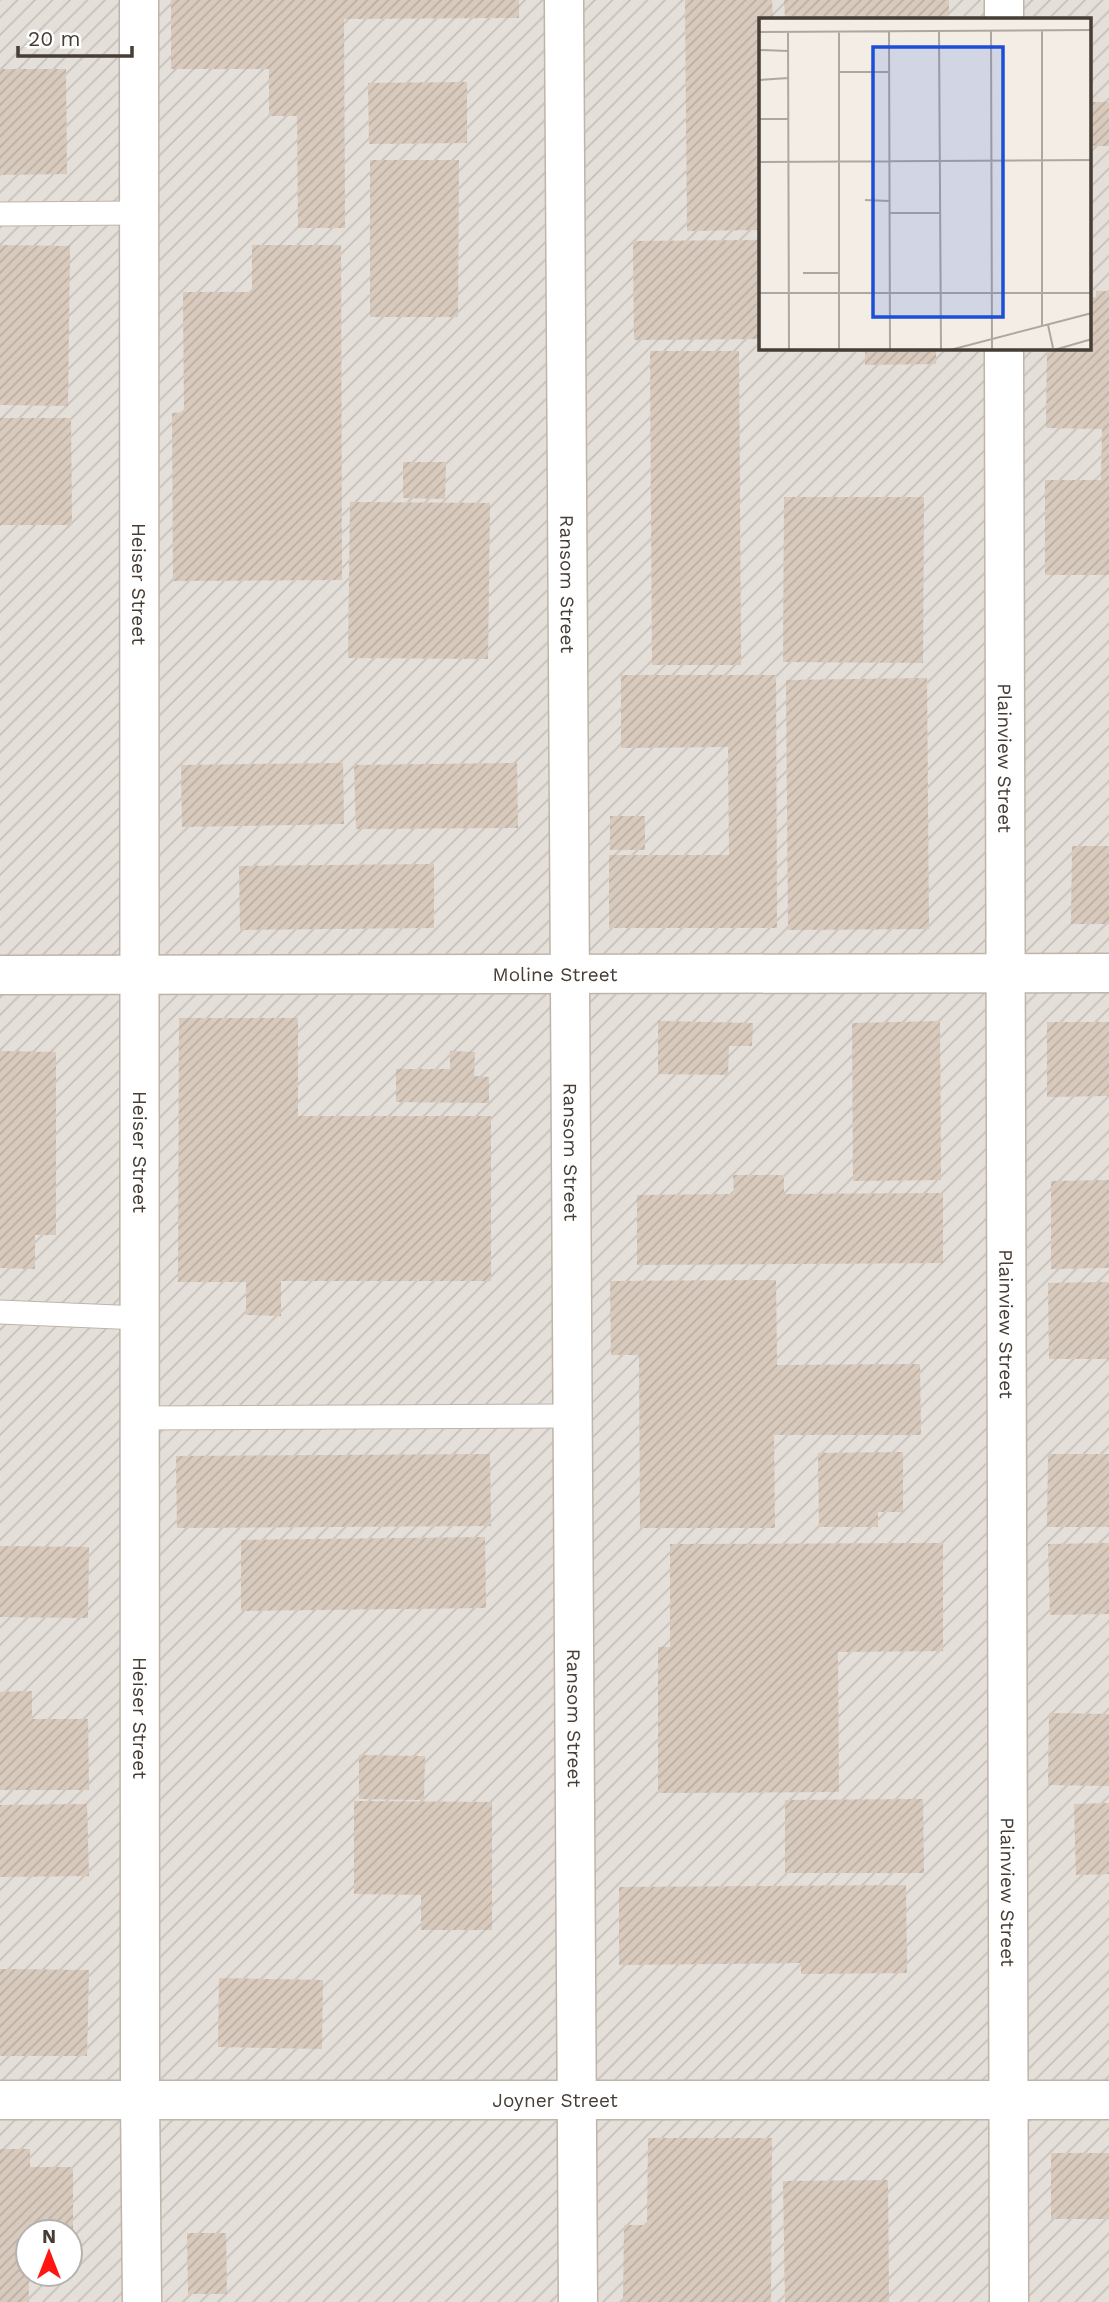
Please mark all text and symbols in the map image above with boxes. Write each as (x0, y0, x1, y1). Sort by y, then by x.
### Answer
scale bar (18, 14, 131, 58)
inset map (759, 18, 1092, 350)
text: 20 m (28, 26, 80, 51)
street label: Ransom Street (556, 515, 579, 653)
street label: Heiser Street (128, 523, 151, 645)
street label: Plainview Street (993, 683, 1017, 833)
street label: Moline Street (493, 962, 617, 986)
street label: Ransom Street (559, 1083, 583, 1221)
street label: Heiser Street (128, 1091, 151, 1213)
street label: Plainview Street (995, 1249, 1018, 1399)
street label: Ransom Street (563, 1649, 586, 1787)
street label: Heiser Street (128, 1657, 151, 1779)
street label: Plainview Street (996, 1817, 1020, 1967)
street label: Joyner Street (492, 2089, 618, 2112)
north arrow (14, 2218, 84, 2288)
text: N (42, 2225, 56, 2248)

